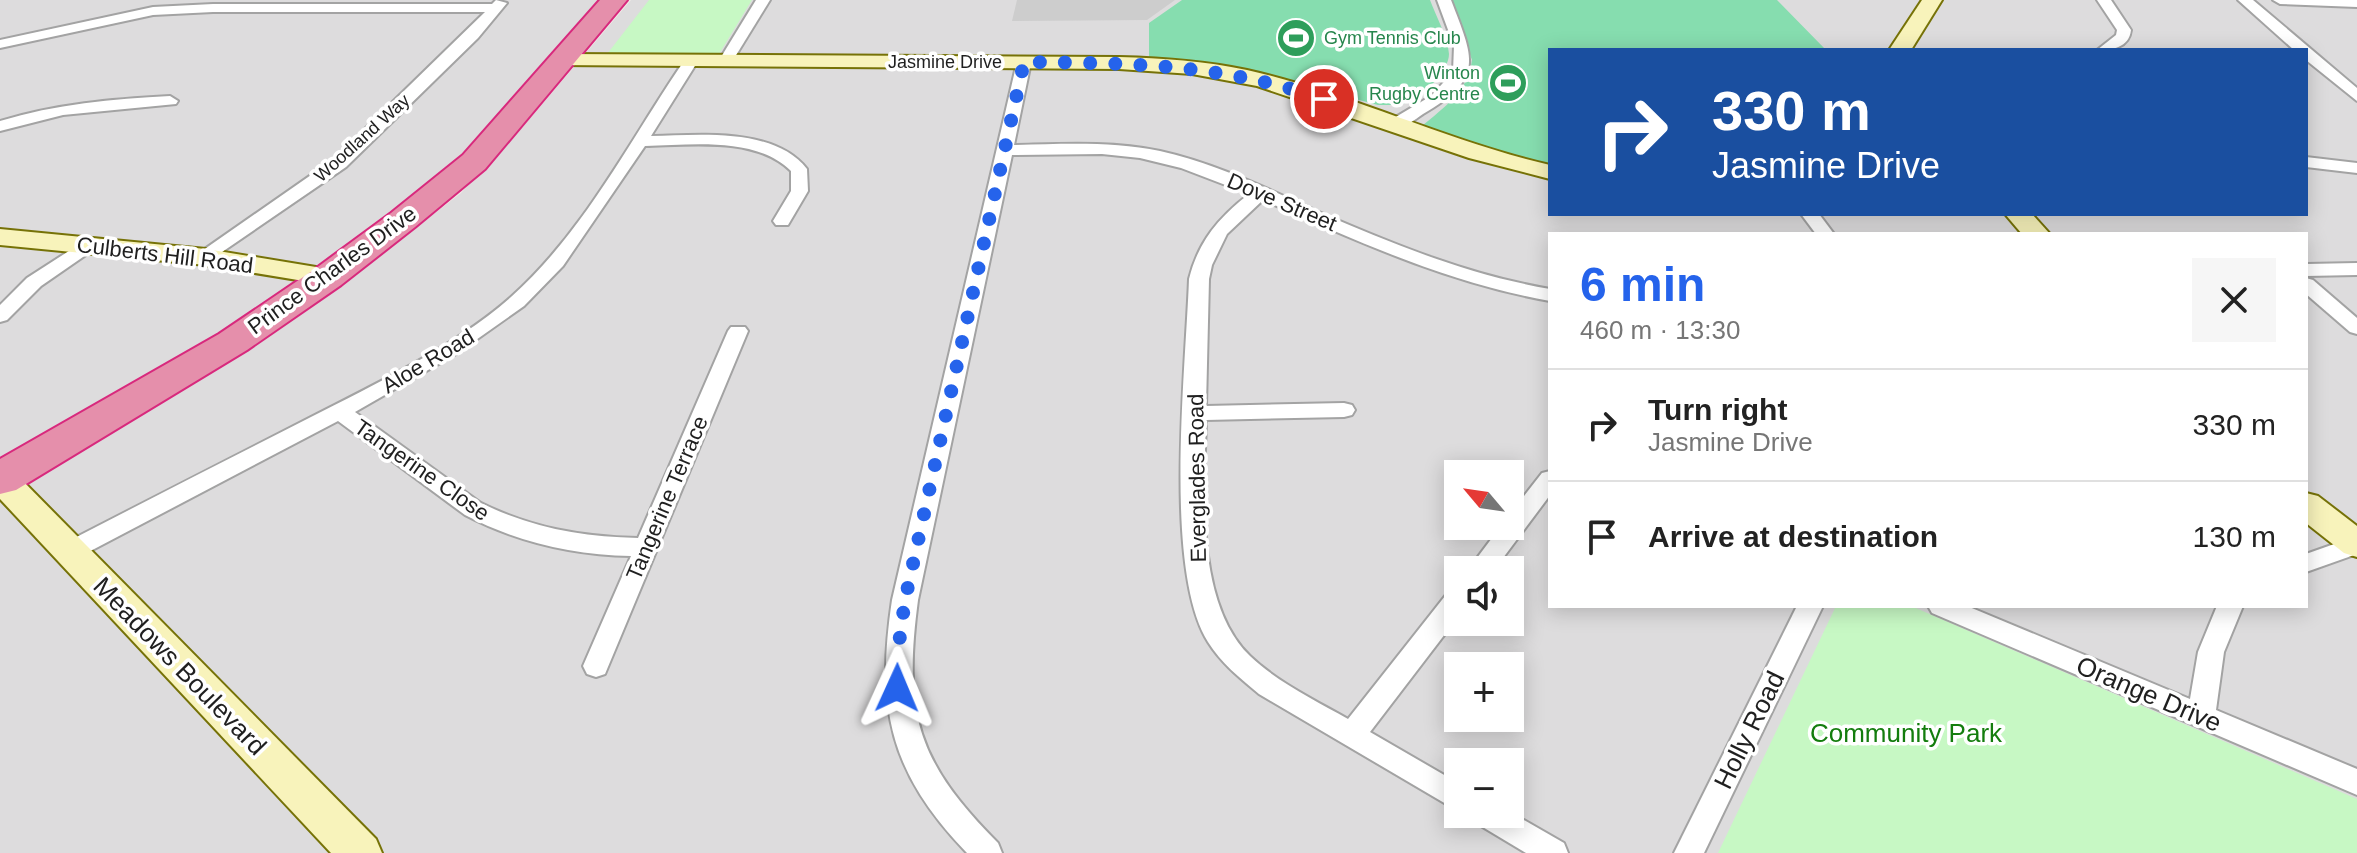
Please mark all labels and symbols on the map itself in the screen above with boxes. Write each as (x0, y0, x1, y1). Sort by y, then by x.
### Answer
sports icon: Gym Tennis Club (1275, 17, 1317, 59)
place label: Gym Tennis Club (1324, 28, 1461, 48)
street label: Jasmine Drive (888, 52, 1002, 72)
sports icon: Winton Rugby Centre (1487, 62, 1529, 104)
place label: Winton Rugby Centre (1369, 63, 1480, 104)
pin (1290, 65, 1358, 133)
street label: Woodland Way (310, 90, 414, 186)
street label: Dove Street (1224, 168, 1340, 236)
street label: Prince Charles Drive (243, 201, 421, 339)
street label: Culberts Hill Road (75, 232, 255, 278)
street label: Aloe Road (378, 324, 478, 398)
street label: Everglades Road (1183, 393, 1211, 563)
street label: Tangerine Terrace (621, 412, 713, 584)
street label: Tangerine Close (350, 414, 494, 526)
north arrow (1444, 460, 1524, 540)
street label: Meadows Boulevard (87, 571, 273, 761)
position arrow (855, 646, 939, 730)
street label: Orange Drive (2072, 650, 2226, 738)
street label: Holly Road (1708, 666, 1790, 794)
park label: Community Park (1810, 718, 2003, 748)

